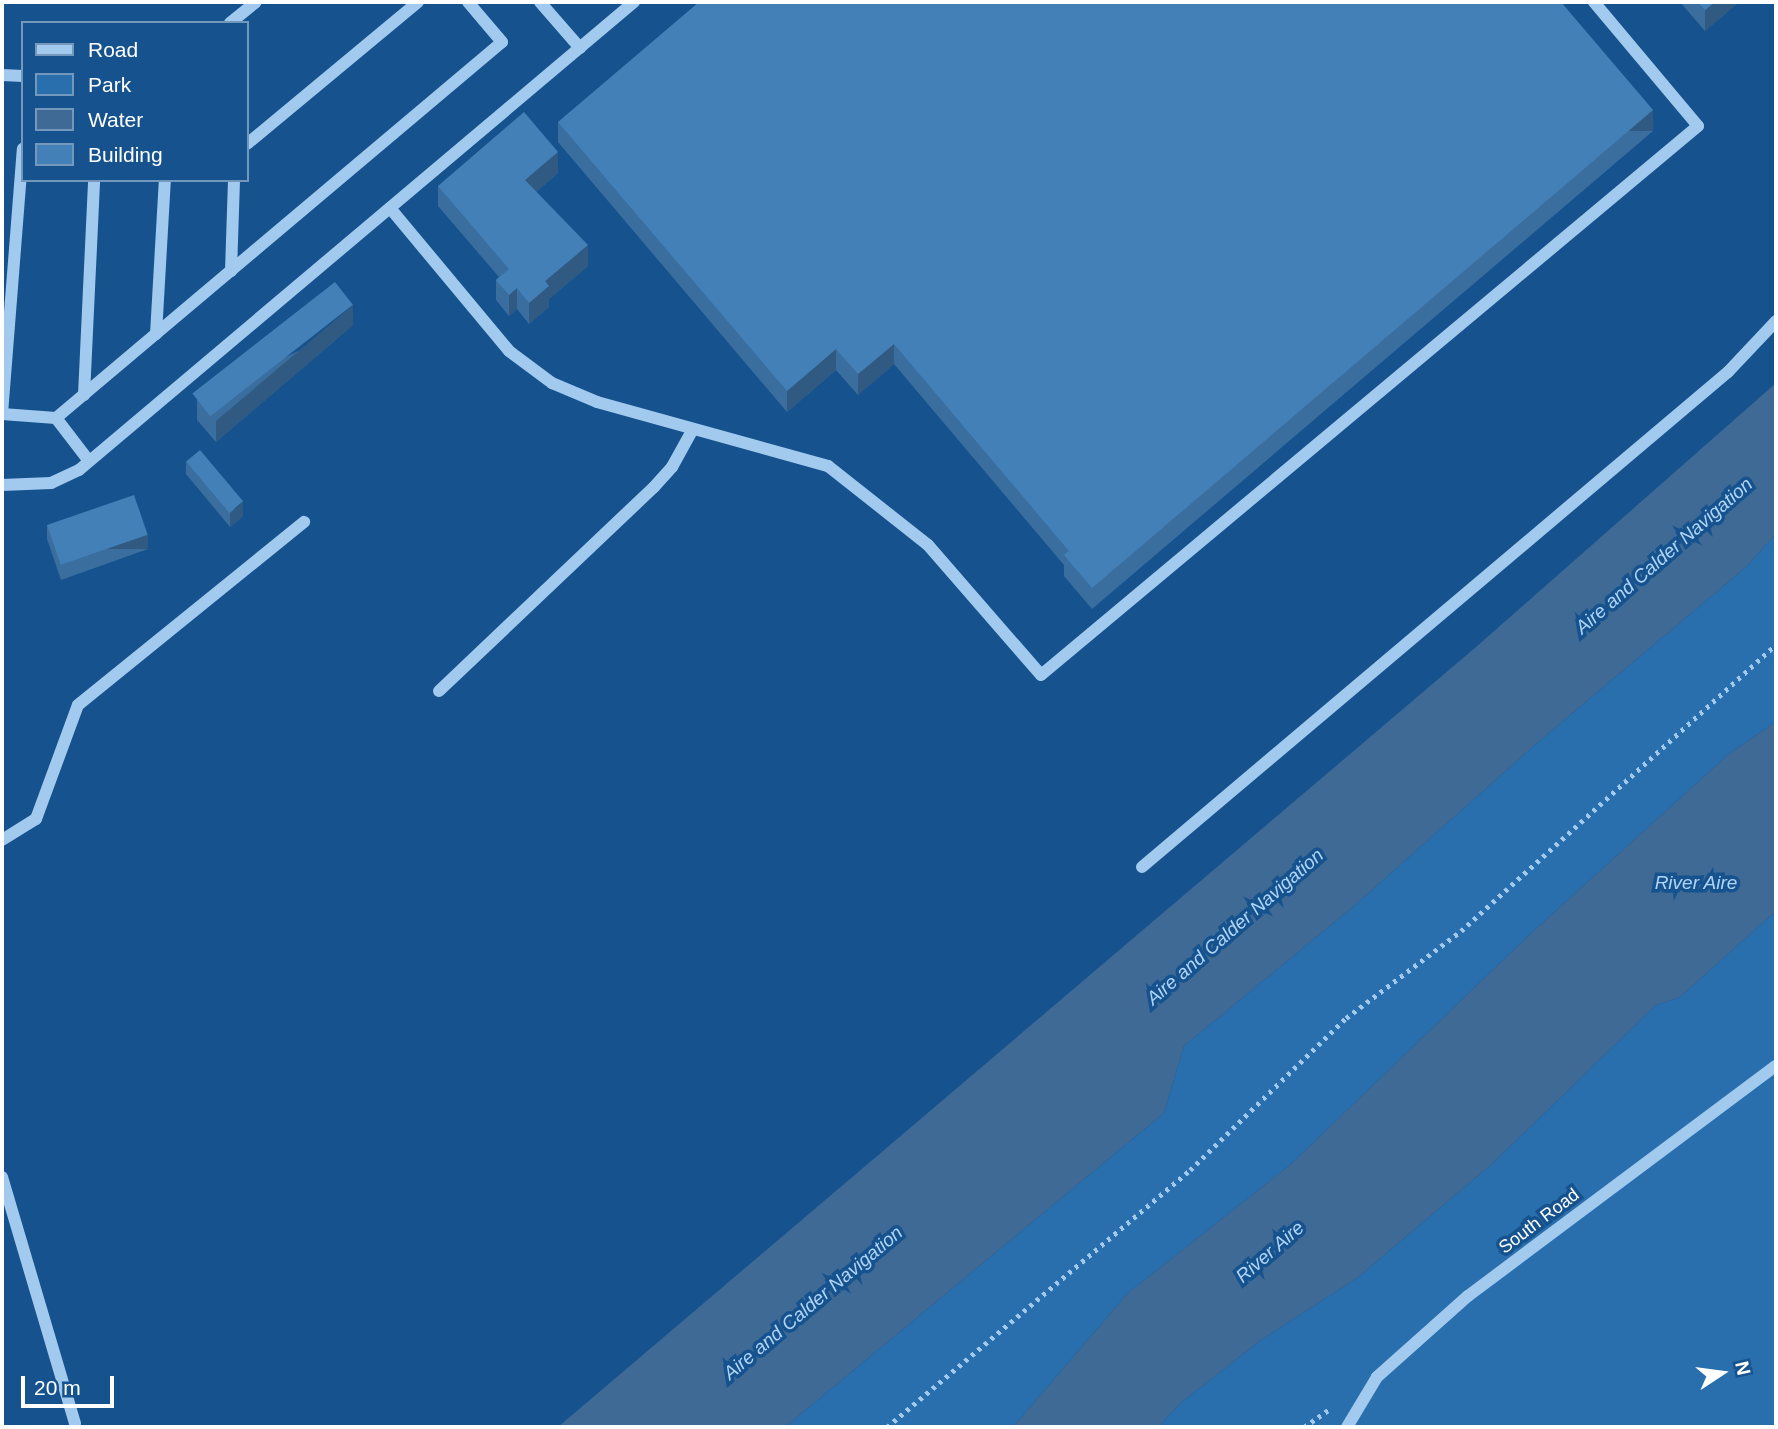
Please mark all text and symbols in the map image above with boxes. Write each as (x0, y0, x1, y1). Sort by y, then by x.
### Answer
legend (21, 21, 248, 182)
text: Road (88, 38, 138, 61)
text: Park (88, 73, 131, 96)
text: Water (88, 108, 143, 131)
text: Building (88, 143, 163, 166)
water label: Aire and Calder Navigation (1571, 473, 1757, 639)
water label: Aire and Calder Navigation (1142, 844, 1328, 1010)
water label: River Aire (1654, 872, 1738, 894)
street label: South Road (1495, 1184, 1583, 1258)
water label: River Aire (1231, 1216, 1309, 1288)
water label: Aire and Calder Navigation (719, 1221, 907, 1385)
north arrow (1687, 1338, 1757, 1408)
text: N (1731, 1359, 1755, 1377)
scale bar (24, 1362, 117, 1406)
text: 20 m (34, 1376, 81, 1399)

